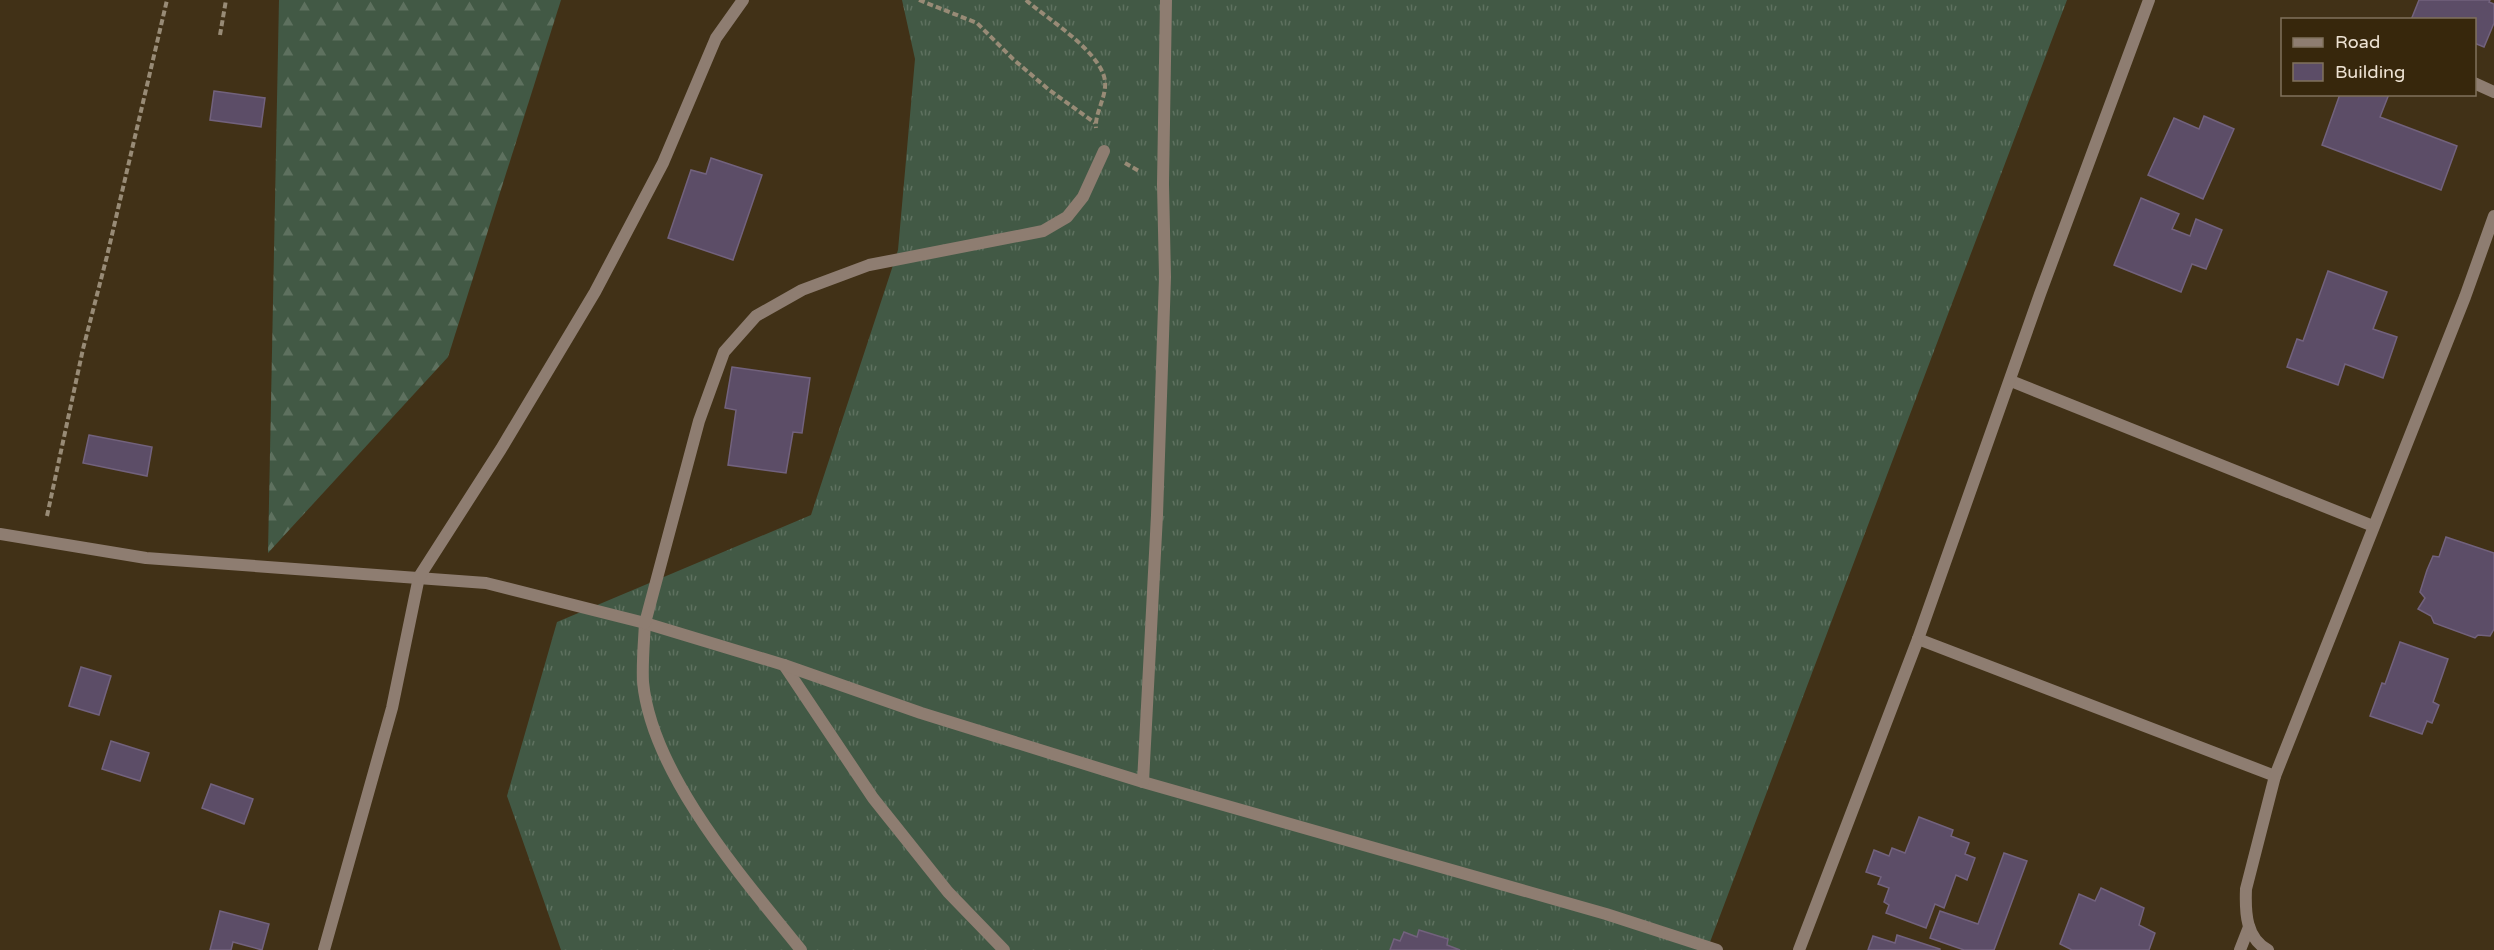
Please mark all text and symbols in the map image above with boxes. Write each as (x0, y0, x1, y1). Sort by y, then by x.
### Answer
legend (2281, 18, 2476, 96)
text: Road (2335, 31, 2380, 53)
text: Building (2335, 61, 2405, 83)

